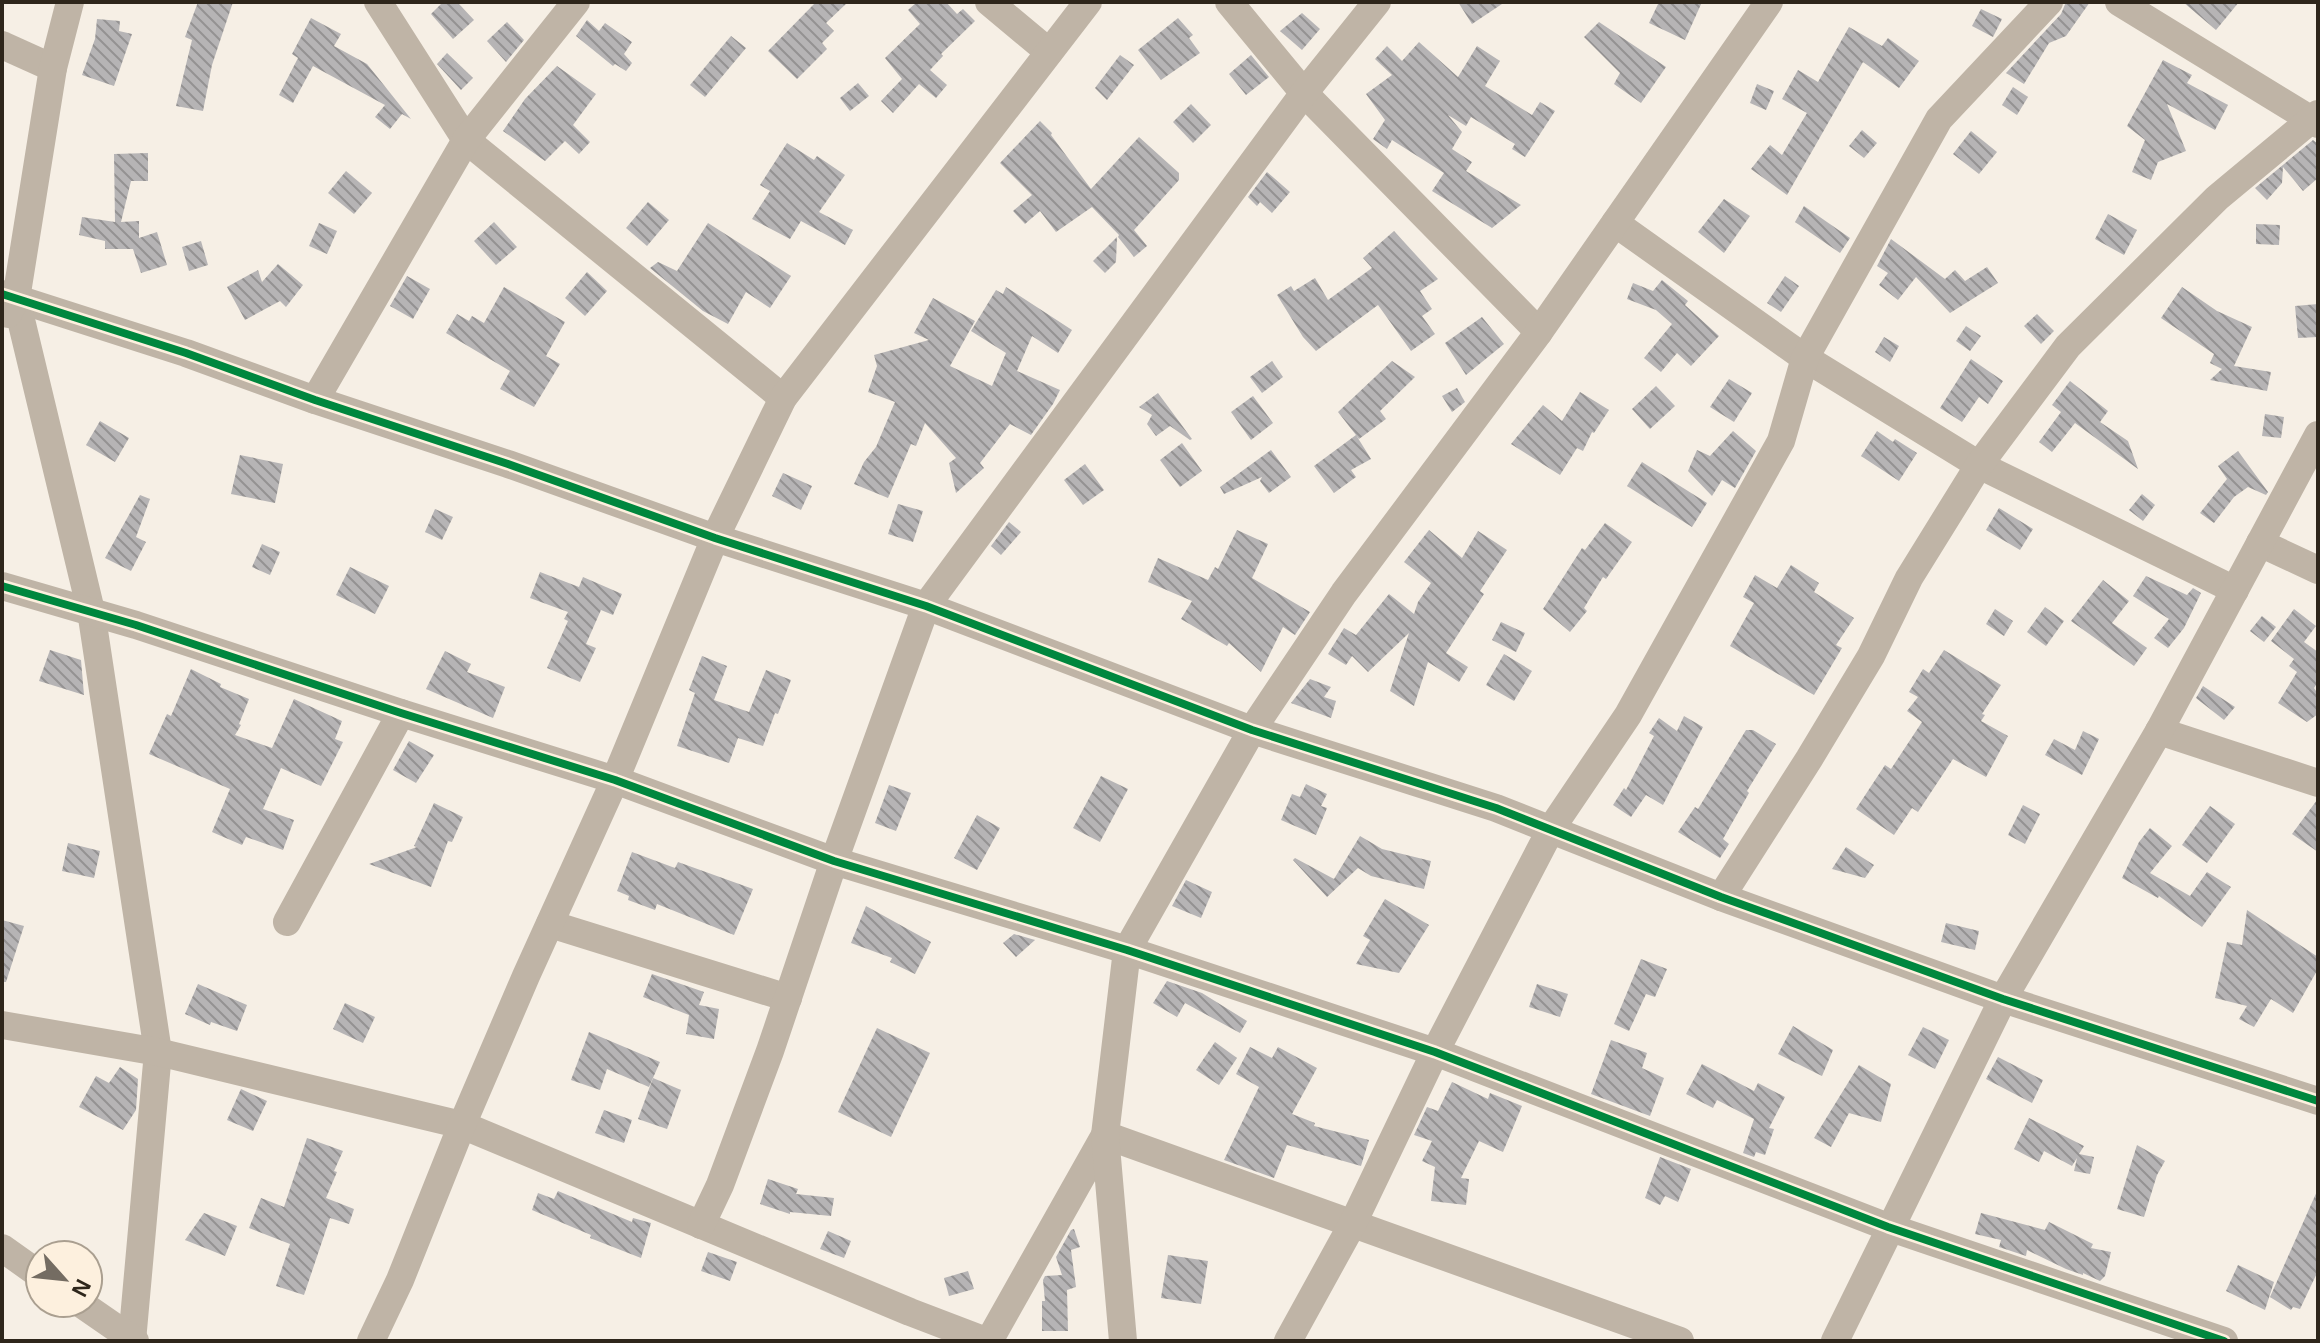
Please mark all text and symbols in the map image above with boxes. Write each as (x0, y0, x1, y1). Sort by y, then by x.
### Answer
north arrow (24, 1239, 104, 1319)
text: N (67, 1275, 96, 1301)

